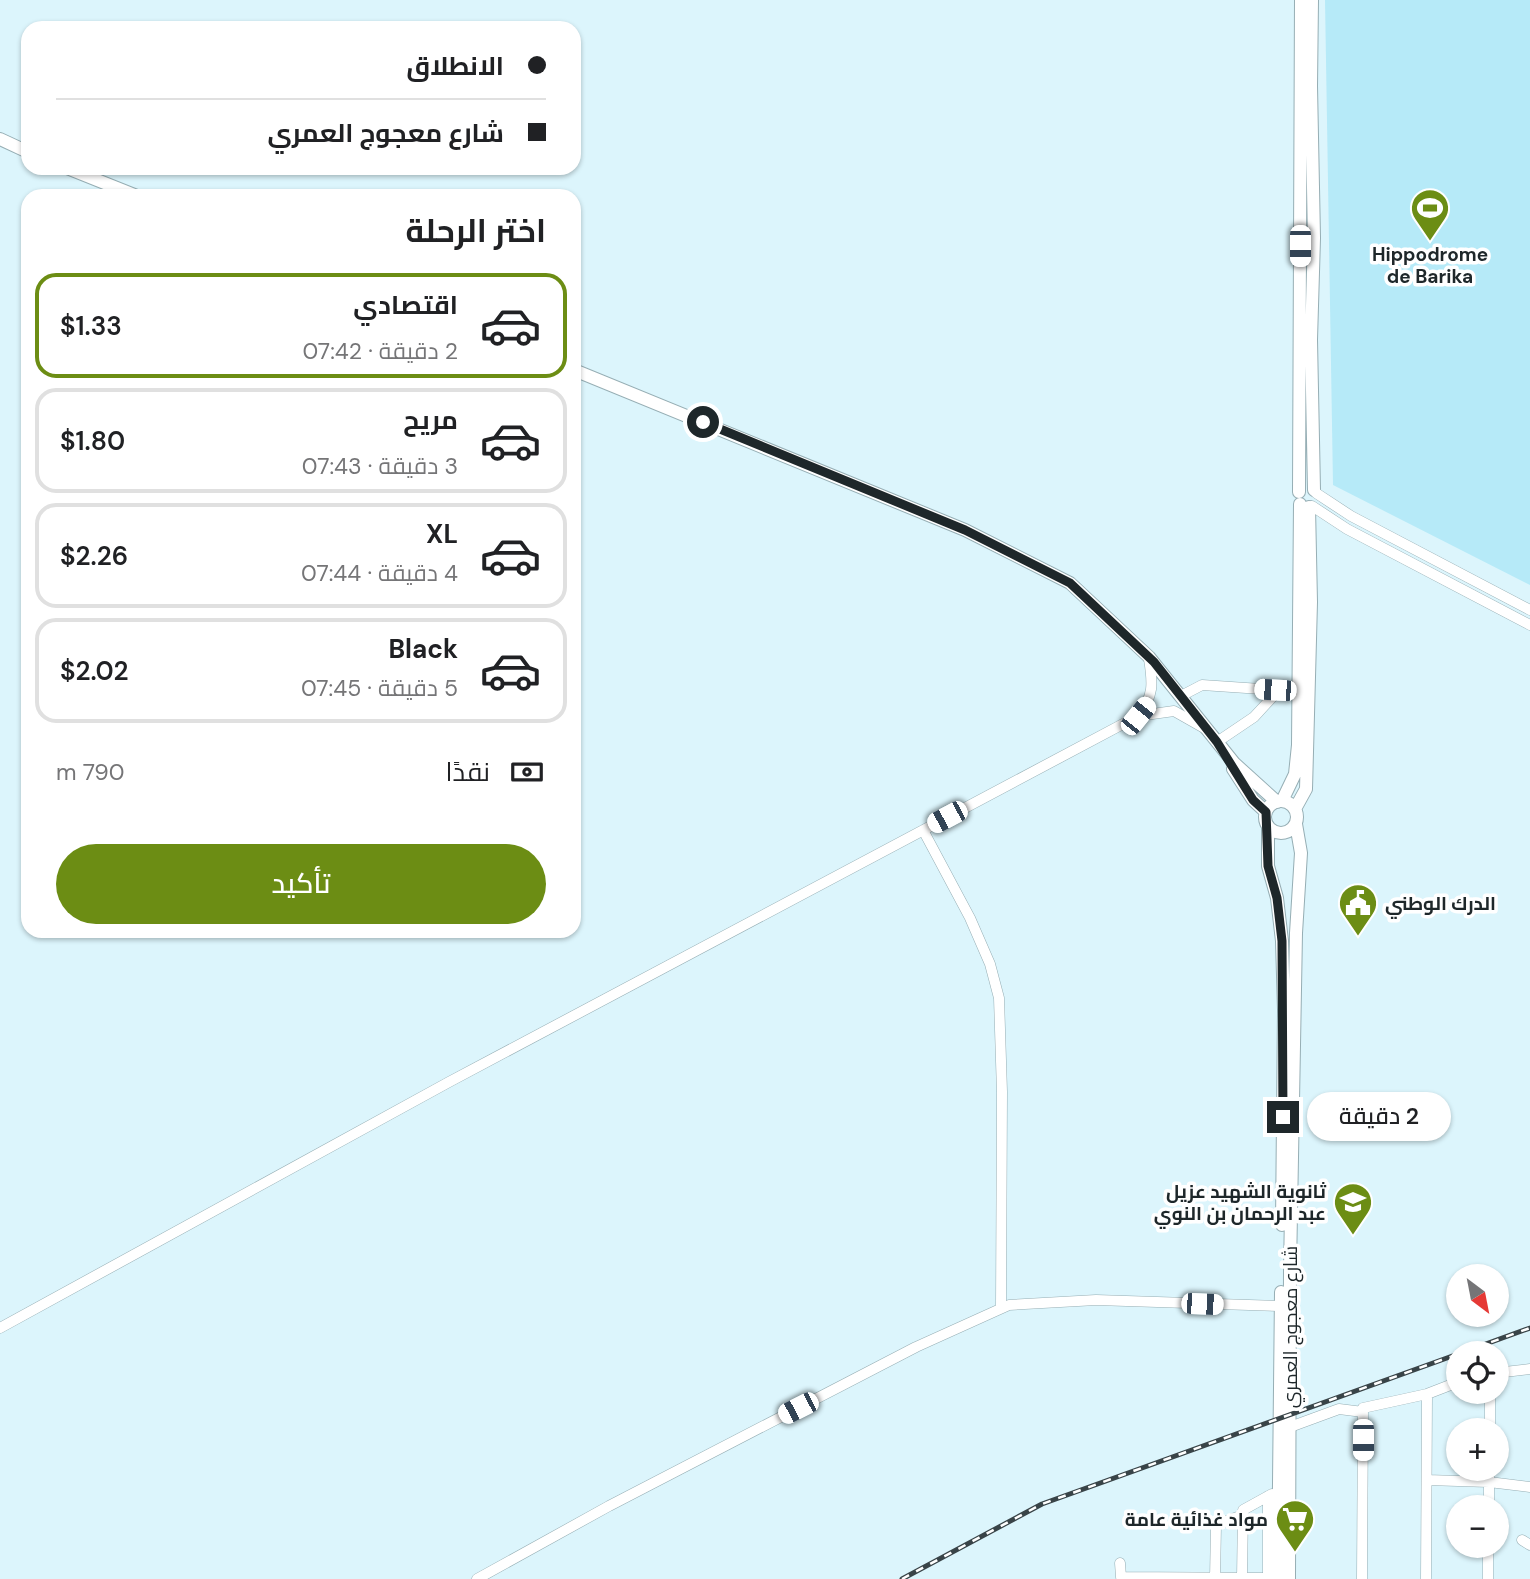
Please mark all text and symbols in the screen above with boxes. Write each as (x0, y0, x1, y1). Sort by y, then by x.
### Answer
text: الانطلاق (406, 49, 504, 83)
text: شارع معجوج العمري (267, 116, 504, 150)
sports icon: Hippodrome de Barika (1409, 187, 1451, 242)
text: اختر الرحلة (405, 210, 546, 252)
car (1290, 225, 1311, 267)
place label: Hippodrome de Barika (1372, 242, 1488, 289)
text: اقتصادي (353, 288, 458, 322)
icon: car (479, 294, 542, 357)
text: $1.33 (60, 309, 122, 343)
text: 2 دقيقة · 07:42 (302, 336, 458, 366)
text: مريح (403, 403, 458, 437)
route start (687, 406, 719, 438)
icon: car (479, 409, 542, 472)
text: $1.80 (60, 424, 125, 458)
text: 3 دقيقة · 07:43 (302, 451, 458, 481)
text: XL (426, 517, 458, 551)
icon: car (479, 524, 542, 587)
text: $2.26 (60, 539, 128, 573)
text: 4 دقيقة · 07:44 (301, 558, 458, 588)
text: Black (388, 632, 458, 666)
icon: car (479, 639, 542, 702)
text: $2.02 (60, 654, 129, 688)
text: 5 دقيقة · 07:45 (301, 673, 458, 703)
car (1254, 678, 1297, 702)
car (1117, 693, 1160, 739)
icon: cash (508, 753, 546, 791)
text: نقدًا (446, 755, 490, 789)
text: 790 m (56, 757, 125, 787)
car (924, 798, 971, 836)
button: تأكيد (56, 844, 546, 924)
public building icon: الدرك الوطني (1337, 882, 1379, 937)
place label: الدرك الوطني (1385, 891, 1496, 919)
callout: 2 دقيقة (1308, 1092, 1451, 1142)
route end (1267, 1101, 1299, 1133)
text: 2 دقيقة (1339, 1101, 1419, 1131)
place label: ثانوية الشهيد عزيل عبد الرحمان بن النوي (1154, 1179, 1327, 1229)
school or university icon: ثانوية الشهيد عزيل عبد الرحمان بن النوي (1332, 1181, 1374, 1236)
street label: شارع معجوج العمري (1278, 1246, 1305, 1408)
north arrow (1446, 1264, 1508, 1326)
map controls (1446, 1264, 1509, 1558)
car (1181, 1293, 1224, 1315)
button: locate (1446, 1341, 1509, 1404)
car (775, 1389, 822, 1427)
button: + (1446, 1418, 1509, 1481)
car (1353, 1419, 1374, 1461)
button: − (1446, 1495, 1509, 1558)
supermarket icon: مواد غذائية عامة (1274, 1498, 1316, 1553)
place label: مواد غذائية عامة (1125, 1507, 1268, 1532)

